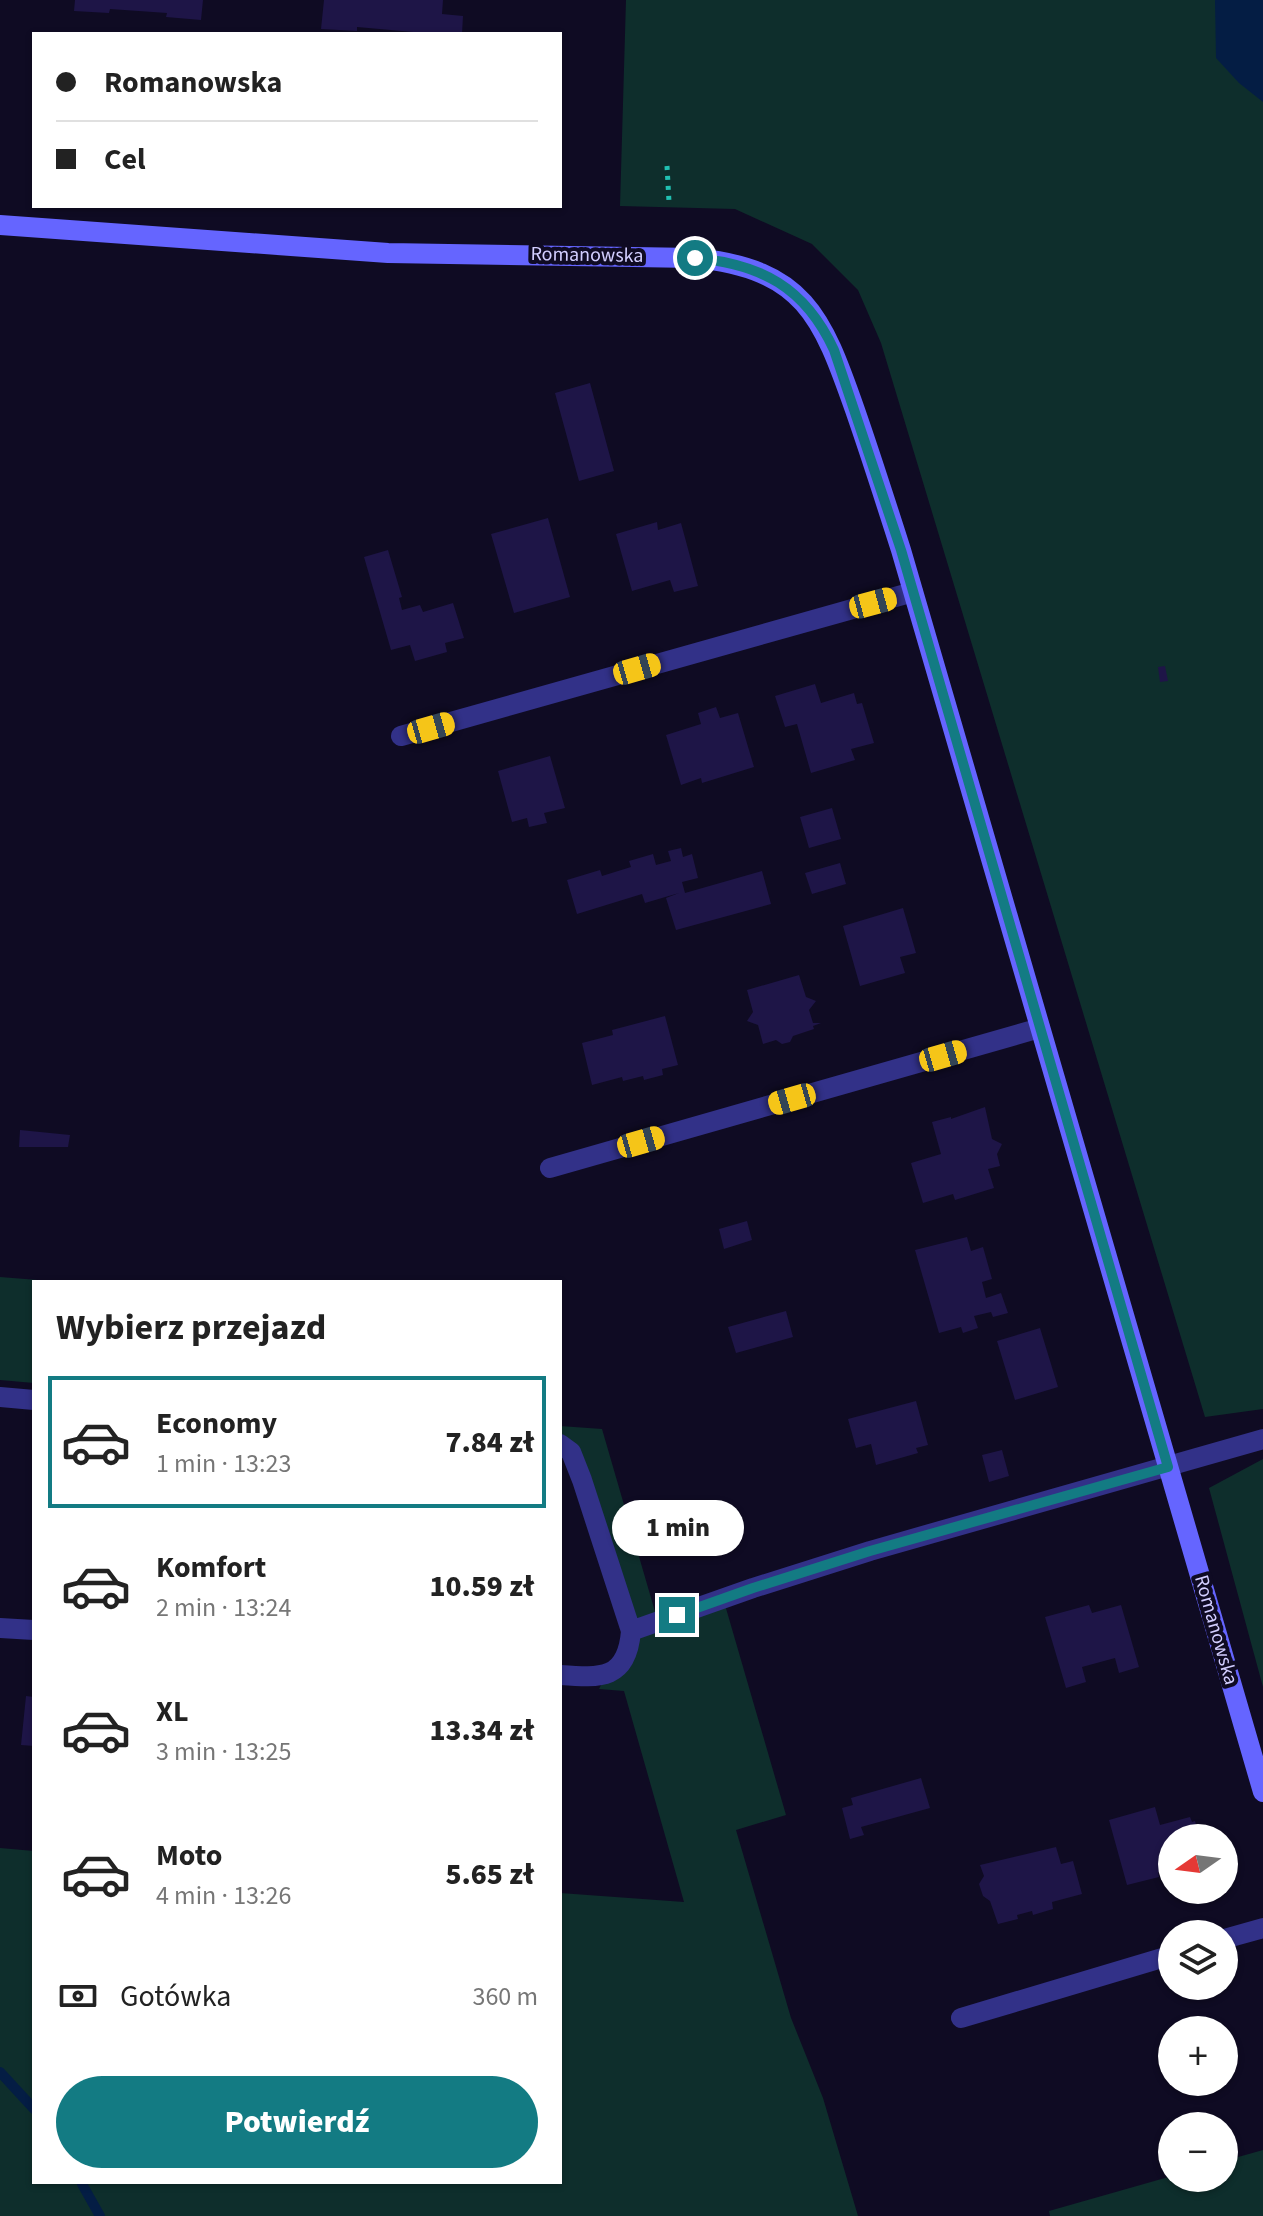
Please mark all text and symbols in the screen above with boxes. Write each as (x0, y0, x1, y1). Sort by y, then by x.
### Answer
text: Romanowska (104, 61, 282, 104)
text: Cel (104, 138, 146, 181)
street label: Romanowska (530, 240, 644, 270)
route start (677, 240, 713, 276)
car (847, 585, 899, 621)
car (611, 651, 663, 687)
car (405, 710, 457, 746)
car (917, 1038, 969, 1074)
car (766, 1081, 818, 1117)
car (615, 1124, 667, 1160)
text: Wybierz przejazd (56, 1302, 326, 1353)
text: Economy (156, 1402, 277, 1445)
icon: car (60, 1406, 132, 1478)
text: 7.84 zł (446, 1421, 534, 1464)
text: 1 min · 13:23 (156, 1445, 291, 1482)
callout: 1 min (611, 1499, 743, 1555)
text: 1 min (646, 1509, 710, 1546)
text: Komfort (156, 1546, 266, 1589)
icon: car (60, 1550, 132, 1622)
text: 10.59 zł (430, 1565, 534, 1608)
street label: Romanowska (1187, 1572, 1245, 1688)
text: 2 min · 13:24 (156, 1589, 291, 1626)
route end (659, 1597, 695, 1633)
text: XL (156, 1690, 189, 1733)
icon: car (60, 1694, 132, 1766)
text: 13.34 zł (430, 1709, 534, 1752)
text: 3 min · 13:25 (156, 1733, 291, 1770)
north arrow (1158, 1824, 1238, 1904)
map controls (1158, 1824, 1238, 2192)
text: Moto (156, 1834, 222, 1877)
icon: car (60, 1838, 132, 1910)
text: 5.65 zł (446, 1853, 534, 1896)
text: 4 min · 13:26 (156, 1877, 291, 1914)
button: layers (1158, 1920, 1238, 2000)
icon: cash (56, 1974, 100, 2018)
text: Gotówka (120, 1975, 231, 2018)
text: 360 m (472, 1978, 538, 2015)
button: + (1158, 2016, 1238, 2096)
button: Potwierdź (56, 2076, 538, 2168)
button: − (1158, 2112, 1238, 2192)

